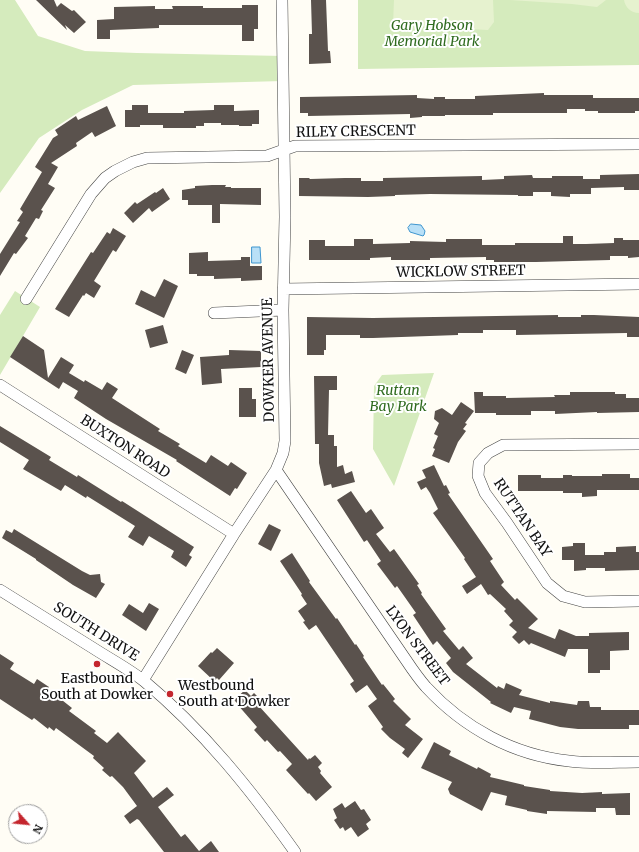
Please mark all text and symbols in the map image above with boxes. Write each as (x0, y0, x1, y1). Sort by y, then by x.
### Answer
park label: Gary Hobson Memorial Park (385, 18, 479, 50)
street label: RILEY CRESCENT (296, 123, 416, 141)
street label: WICKLOW STREET (396, 262, 526, 282)
street label: DOWKER AVENUE (260, 297, 278, 423)
park label: Ruttan Bay Park (369, 383, 427, 416)
street label: BUXTON ROAD (77, 412, 173, 482)
street label: RUTTAN BAY (490, 476, 554, 560)
street label: SOUTH DRIVE (50, 599, 142, 665)
street label: LYON STREET (382, 603, 452, 689)
marker: Eastbound South at Dowker (92, 659, 102, 669)
place label: Eastbound South at Dowker (41, 671, 153, 704)
place label: Westbound South at Dowker (178, 678, 290, 710)
marker: Westbound South at Dowker (165, 689, 175, 699)
north arrow (8, 804, 48, 844)
text: N (30, 822, 46, 836)

